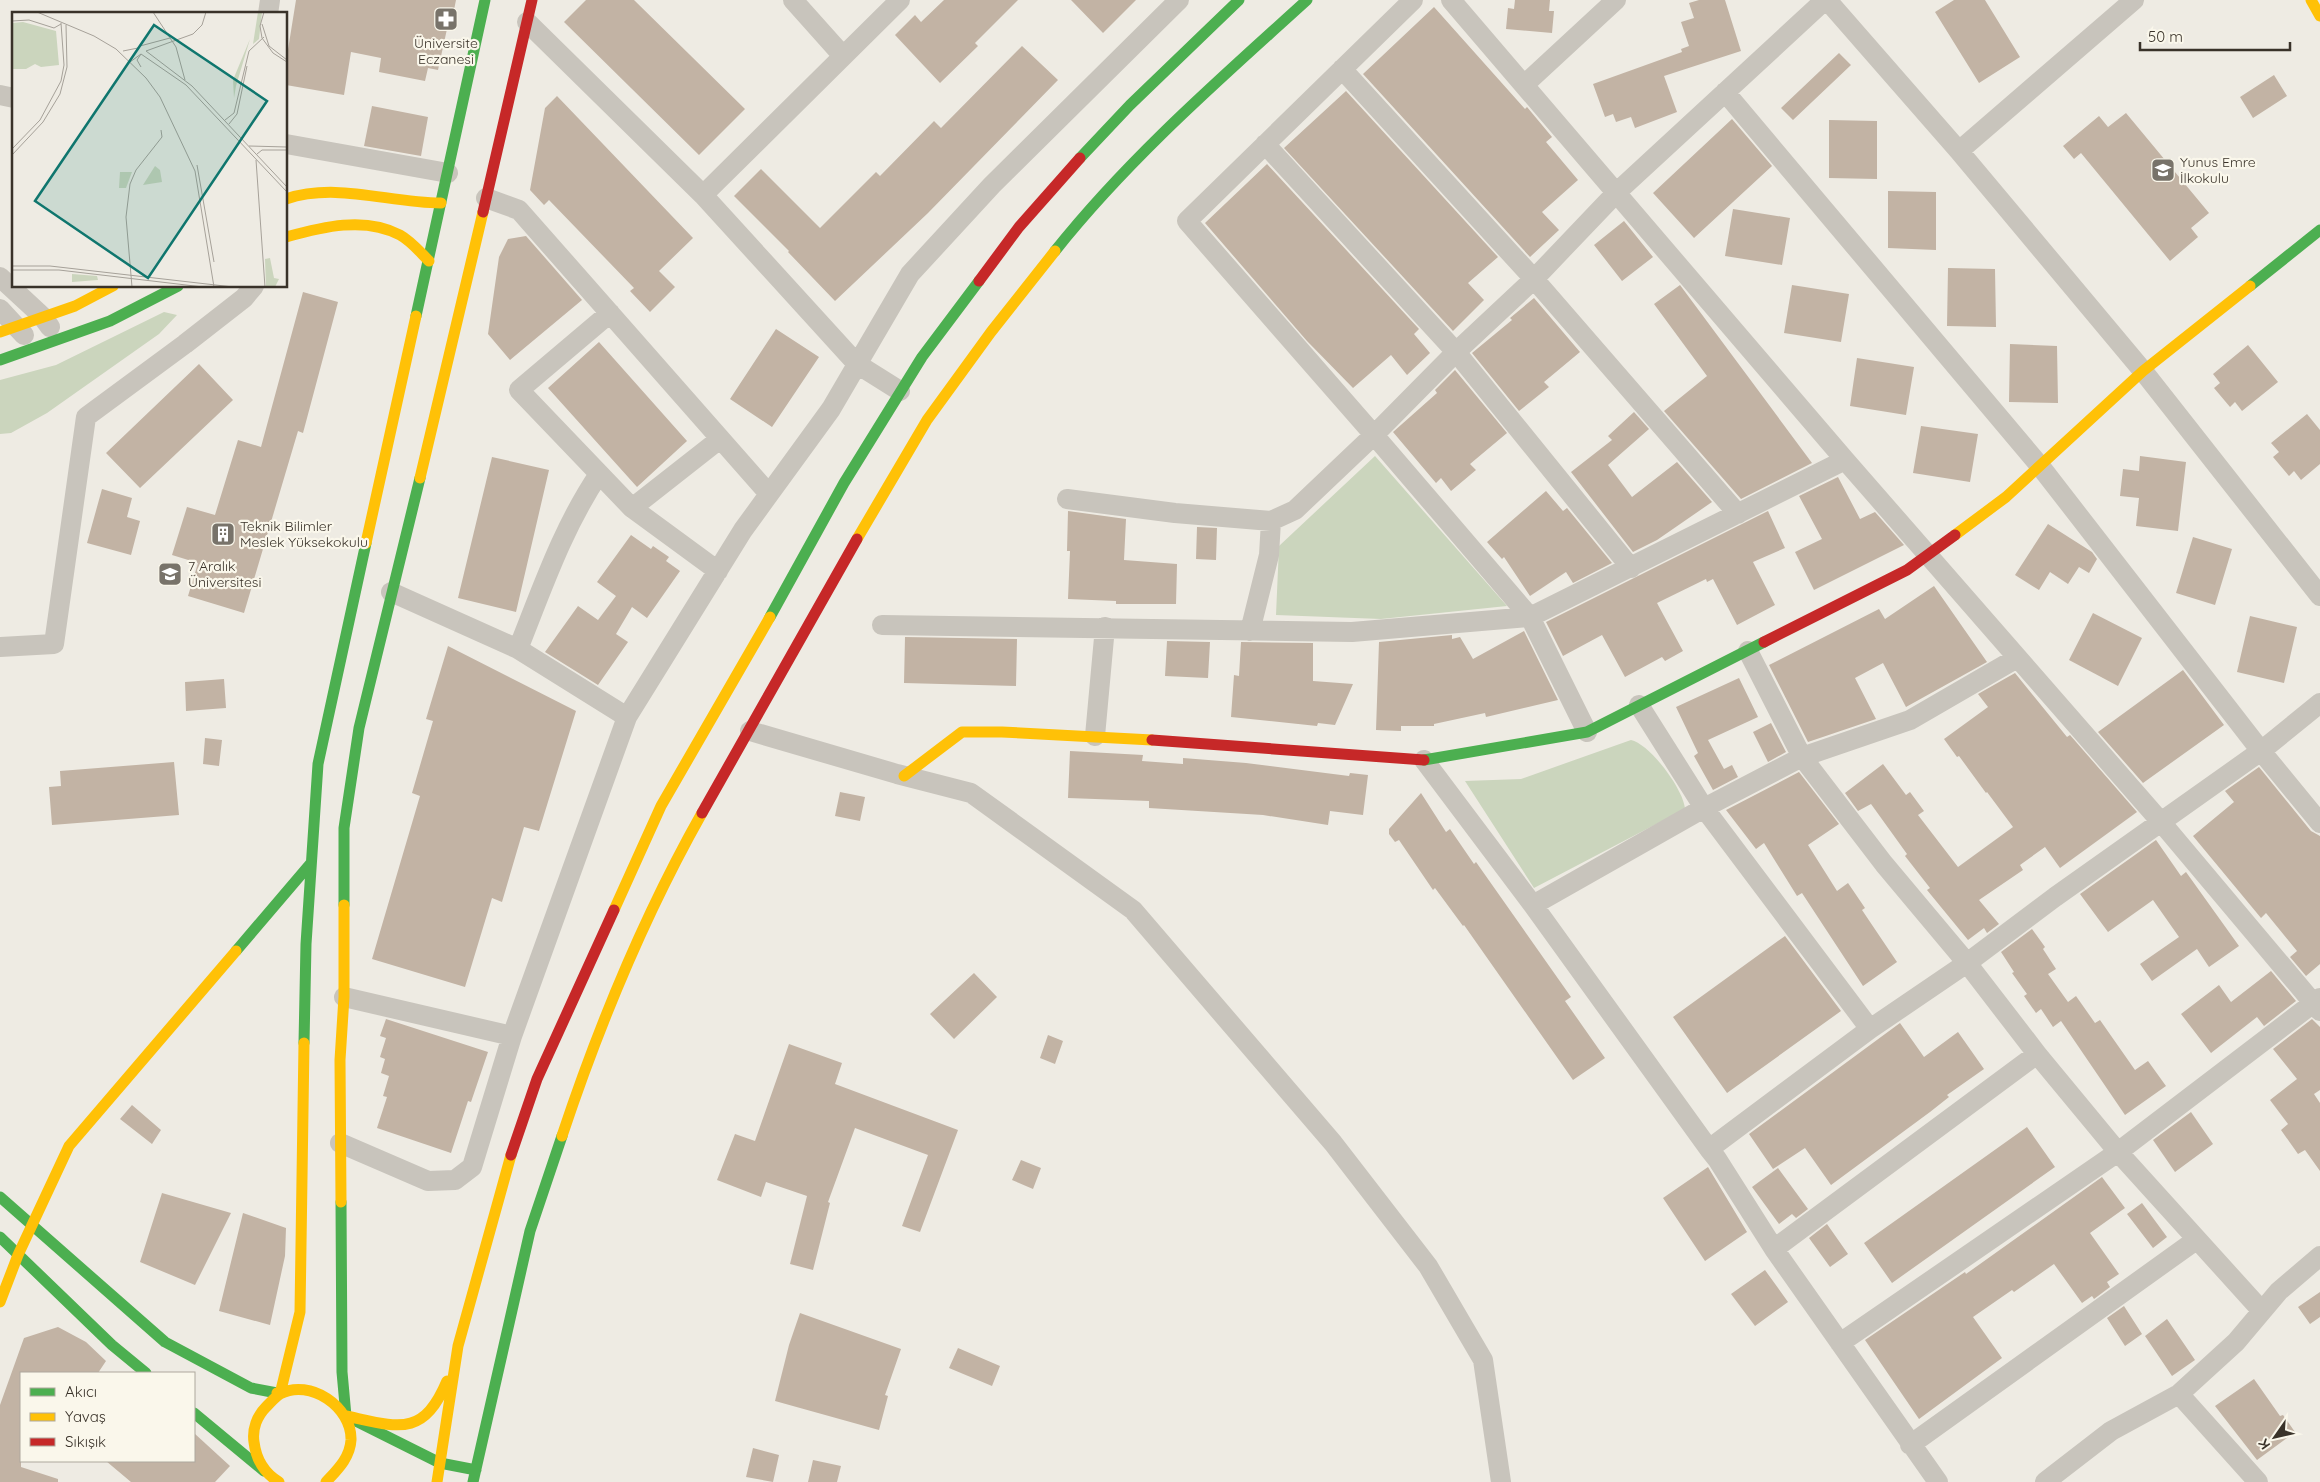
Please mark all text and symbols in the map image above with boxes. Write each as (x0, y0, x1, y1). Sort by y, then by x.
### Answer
pharmacy icon: Üniversite Eczanesi (433, 6, 459, 32)
inset map (12, 12, 288, 288)
scale bar (2140, 20, 2290, 52)
text: 50 m (2148, 27, 2183, 46)
place label: Üniversite Eczanesi (414, 34, 478, 68)
place label: Yunus Emre İlkokulu (2180, 153, 2256, 187)
school or university icon: Yunus Emre İlkokulu (2150, 157, 2176, 183)
place label: Teknik Bilimler Meslek Yüksekokulu (240, 517, 368, 551)
building icon: Teknik Bilimler Meslek Yüksekokulu (210, 521, 236, 547)
place label: 7 Aralık Üniversitesi (188, 557, 261, 591)
school or university icon: 7 Aralık Üniversitesi (157, 561, 183, 587)
legend (20, 1372, 195, 1462)
text: Akıcı (65, 1382, 97, 1401)
text: Yavaş (65, 1407, 106, 1426)
north arrow (2250, 1412, 2300, 1462)
text: Sıkışık (65, 1432, 106, 1451)
text: K (2254, 1435, 2274, 1453)

